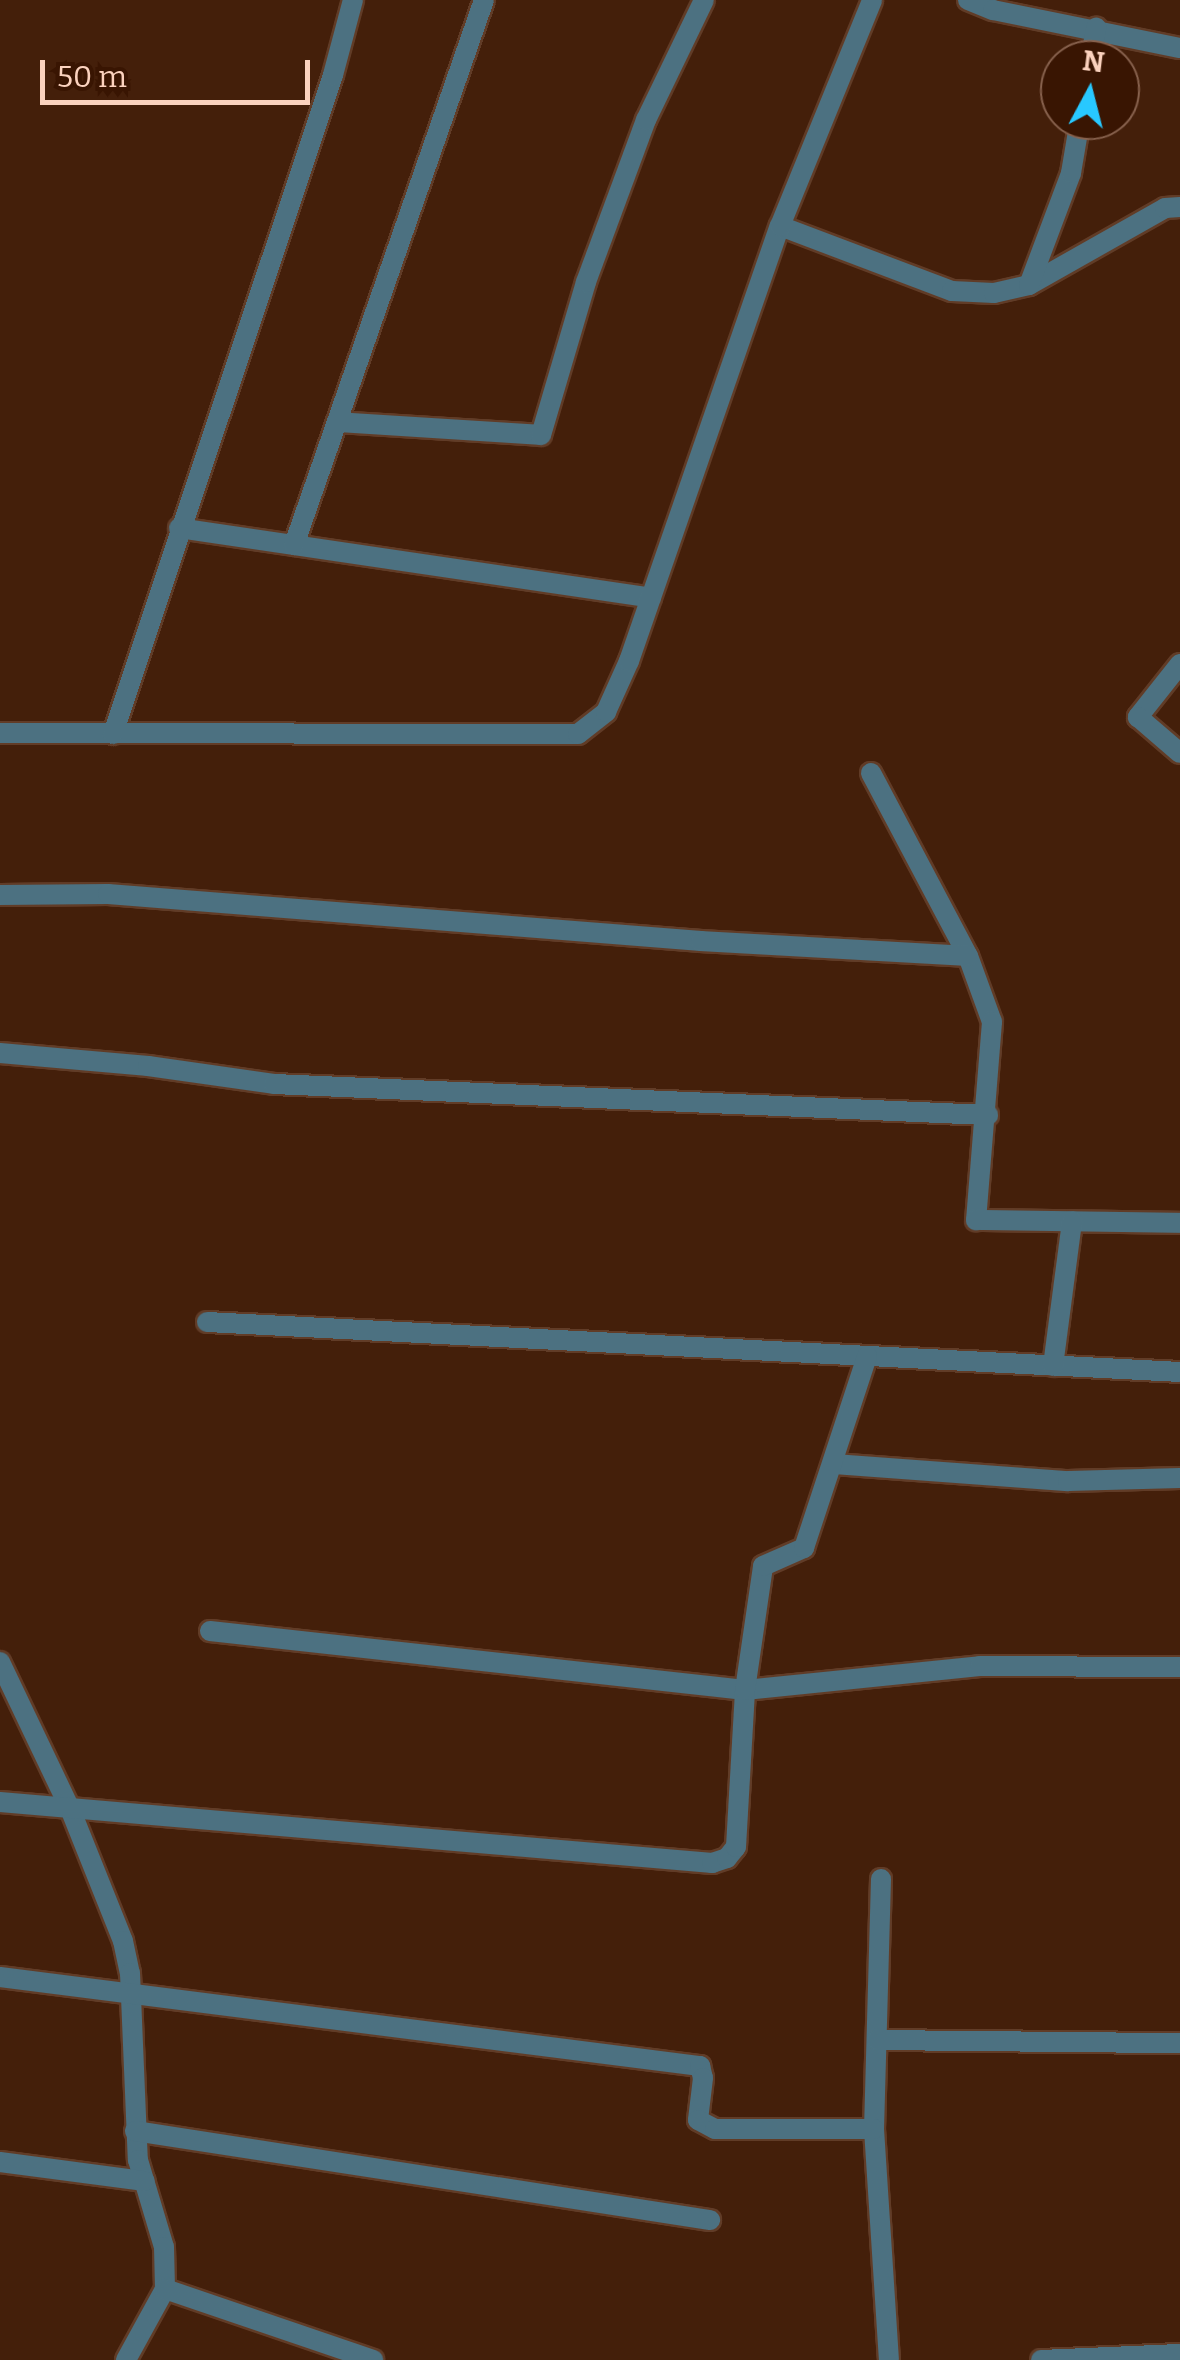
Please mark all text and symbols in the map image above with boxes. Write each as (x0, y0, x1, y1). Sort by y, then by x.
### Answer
scale bar (45, 40, 315, 102)
north arrow (1040, 40, 1140, 140)
text: N (1081, 44, 1106, 79)
text: 50 m (57, 59, 127, 95)

